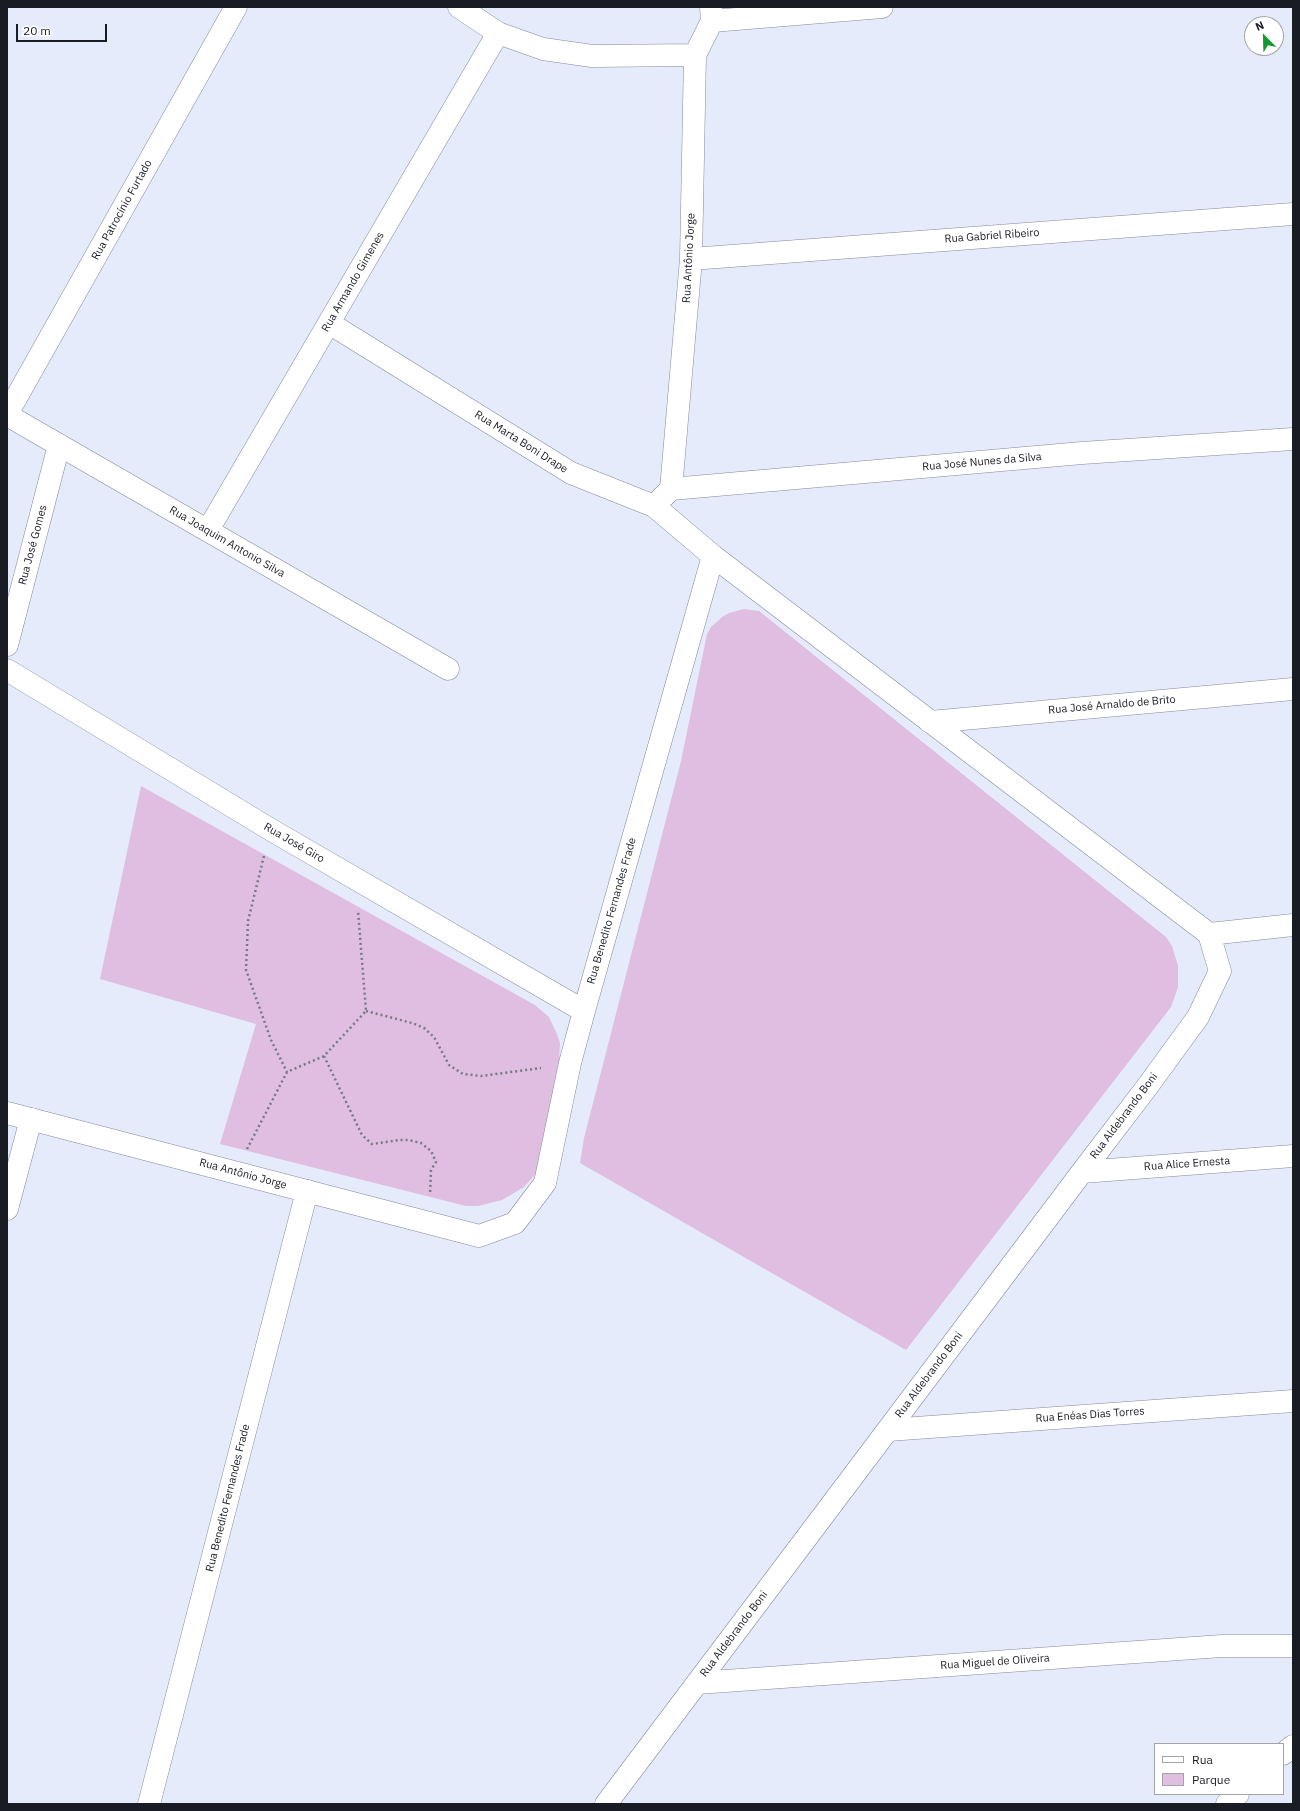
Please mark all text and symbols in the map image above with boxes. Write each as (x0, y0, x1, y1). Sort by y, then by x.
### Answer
scale bar (18, 16, 109, 42)
north arrow (1244, 16, 1284, 56)
text: N (1253, 18, 1266, 34)
text: 20 m (23, 23, 51, 38)
street label: Rua Patrocínio Furtado (89, 158, 155, 262)
street label: Rua Antônio Jorge (680, 213, 698, 303)
street label: Rua Gabriel Ribeiro (944, 226, 1040, 246)
street label: Rua Armando Gimenes (319, 230, 387, 334)
street label: Rua Marta Boni Drape (472, 408, 570, 476)
street label: Rua José Nunes da Silva (922, 450, 1042, 474)
street label: Rua Joaquim Antonio Silva (167, 503, 287, 581)
street label: Rua José Gomes (16, 504, 50, 586)
street label: Rua José Arnaldo de Brito (1048, 693, 1176, 717)
street label: Rua José Giro (261, 820, 327, 866)
street label: Rua Benedito Fernandes Frade (585, 836, 639, 986)
street label: Rua Aldebrando Boni (1087, 1070, 1161, 1162)
street label: Rua Alice Ernesta (1143, 1154, 1231, 1174)
street label: Rua Antônio Jorge (198, 1156, 288, 1192)
street label: Rua Aldebrando Boni (892, 1329, 966, 1421)
street label: Rua Enéas Dias Torres (1035, 1405, 1145, 1425)
street label: Rua Benedito Fernandes Frade (203, 1423, 253, 1573)
street label: Rua Aldebrando Boni (697, 1588, 771, 1680)
street label: Rua Miguel de Oliveira (940, 1652, 1050, 1672)
legend (1154, 1743, 1284, 1795)
text: Rua (1192, 1752, 1213, 1767)
text: Parque (1192, 1772, 1230, 1787)

